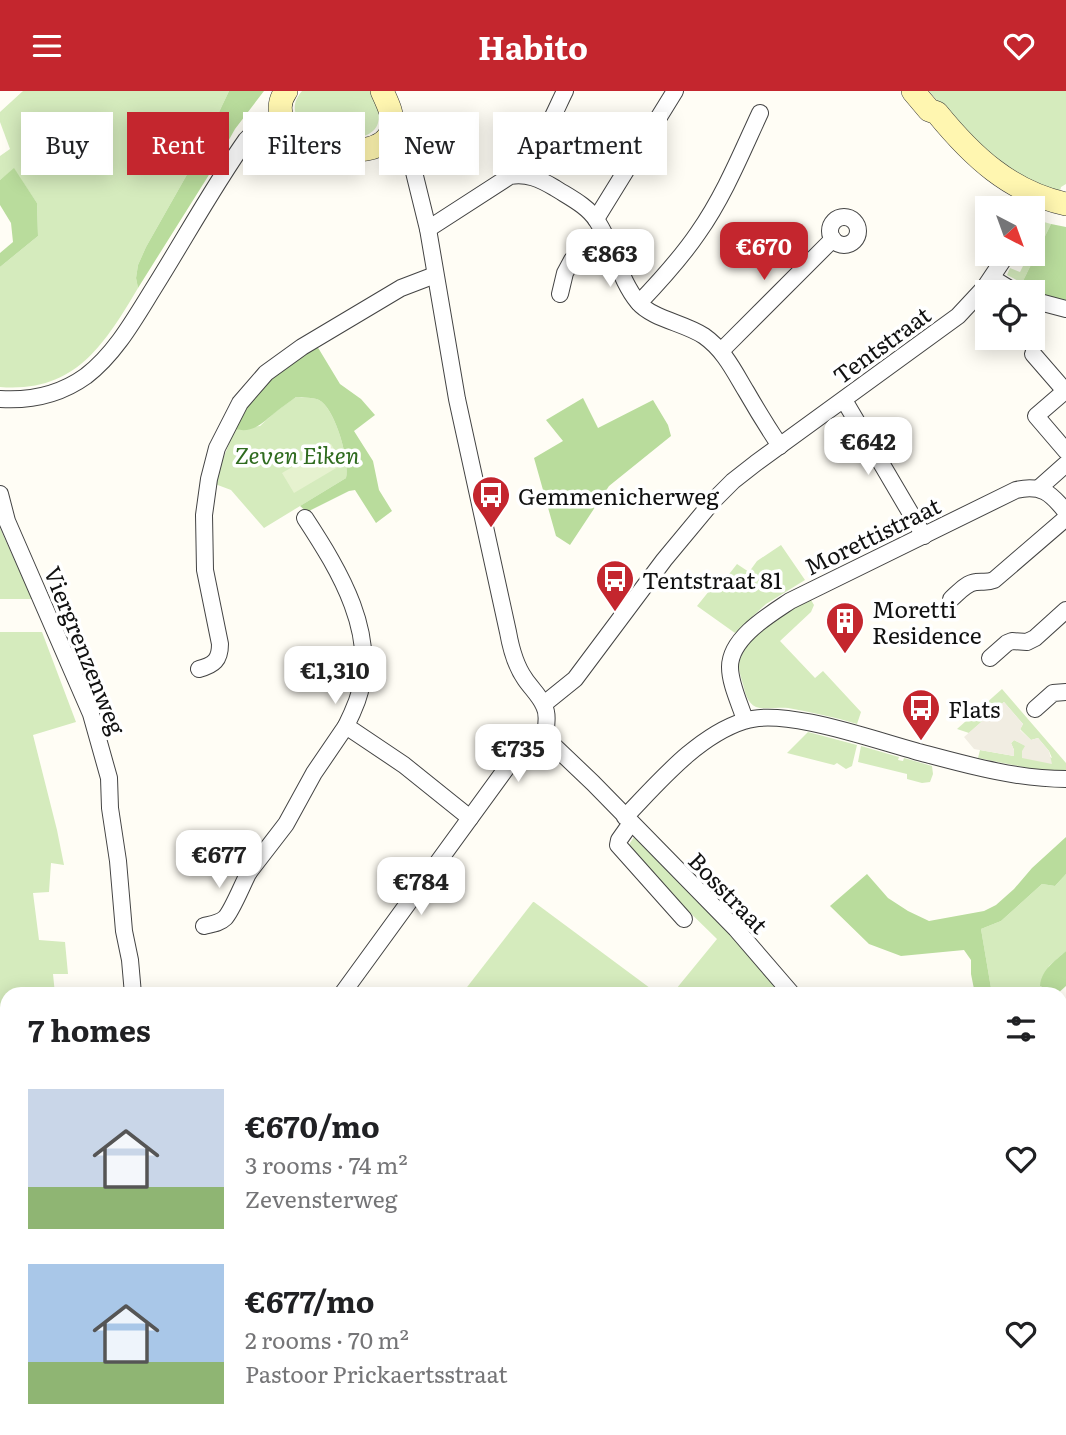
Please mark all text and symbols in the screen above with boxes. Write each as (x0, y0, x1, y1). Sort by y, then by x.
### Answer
text: Habito (478, 22, 588, 70)
icon: menu (28, 27, 66, 65)
icon: heart (1000, 27, 1038, 65)
chip: Buy (21, 112, 113, 175)
chip: Rent (127, 112, 229, 175)
chip: Filters (243, 112, 365, 175)
chip: New (379, 112, 479, 175)
chip: Apartment (493, 112, 667, 175)
north arrow (975, 196, 1045, 266)
map controls (975, 196, 1045, 350)
pin: €670 (723, 223, 805, 282)
text: €670 (736, 228, 792, 262)
pin: €863 (569, 229, 651, 289)
text: €863 (582, 235, 638, 269)
button: locate (975, 280, 1045, 350)
street label: Tentstraat (825, 296, 938, 391)
pin: €642 (827, 417, 909, 477)
text: €642 (840, 423, 896, 457)
park label: Zeven Eiken (234, 437, 360, 471)
bus stop icon: Gemmenicherweg (470, 474, 512, 529)
place label: Gemmenicherweg (518, 478, 719, 512)
street label: Morettistraat (798, 487, 946, 583)
bus stop icon: Tentstraat 81 (594, 558, 636, 613)
street label: Viergrenzenweg (37, 561, 135, 739)
place label: Tentstraat 81 (642, 562, 782, 596)
place label: Moretti Residence (872, 591, 982, 651)
building icon: Moretti Residence (824, 600, 866, 655)
pin: €1,310 (278, 647, 392, 706)
text: €1,310 (300, 652, 370, 686)
bus stop icon: Flats (900, 687, 942, 742)
place label: Flats (948, 691, 1000, 725)
pin: €735 (477, 725, 559, 784)
text: €735 (491, 730, 545, 764)
pin: €677 (178, 831, 260, 890)
text: €677 (192, 836, 246, 870)
street label: Bosstraat (681, 844, 777, 941)
pin: €784 (380, 857, 462, 917)
text: €784 (393, 863, 449, 897)
text: 7 homes (28, 1007, 151, 1051)
icon: filters (1002, 1010, 1040, 1048)
text: €670/mo (245, 1103, 380, 1147)
icon: home (84, 1117, 168, 1201)
icon: heart (1002, 1140, 1040, 1178)
text: 3 rooms · 74 m² (245, 1147, 408, 1181)
text: Zevensterweg (245, 1181, 398, 1215)
text: €677/mo (245, 1278, 375, 1322)
icon: home (84, 1292, 168, 1376)
icon: heart (1002, 1315, 1040, 1353)
text: 2 rooms · 70 m² (245, 1322, 409, 1356)
text: Pastoor Prickaertsstraat (245, 1356, 508, 1390)

